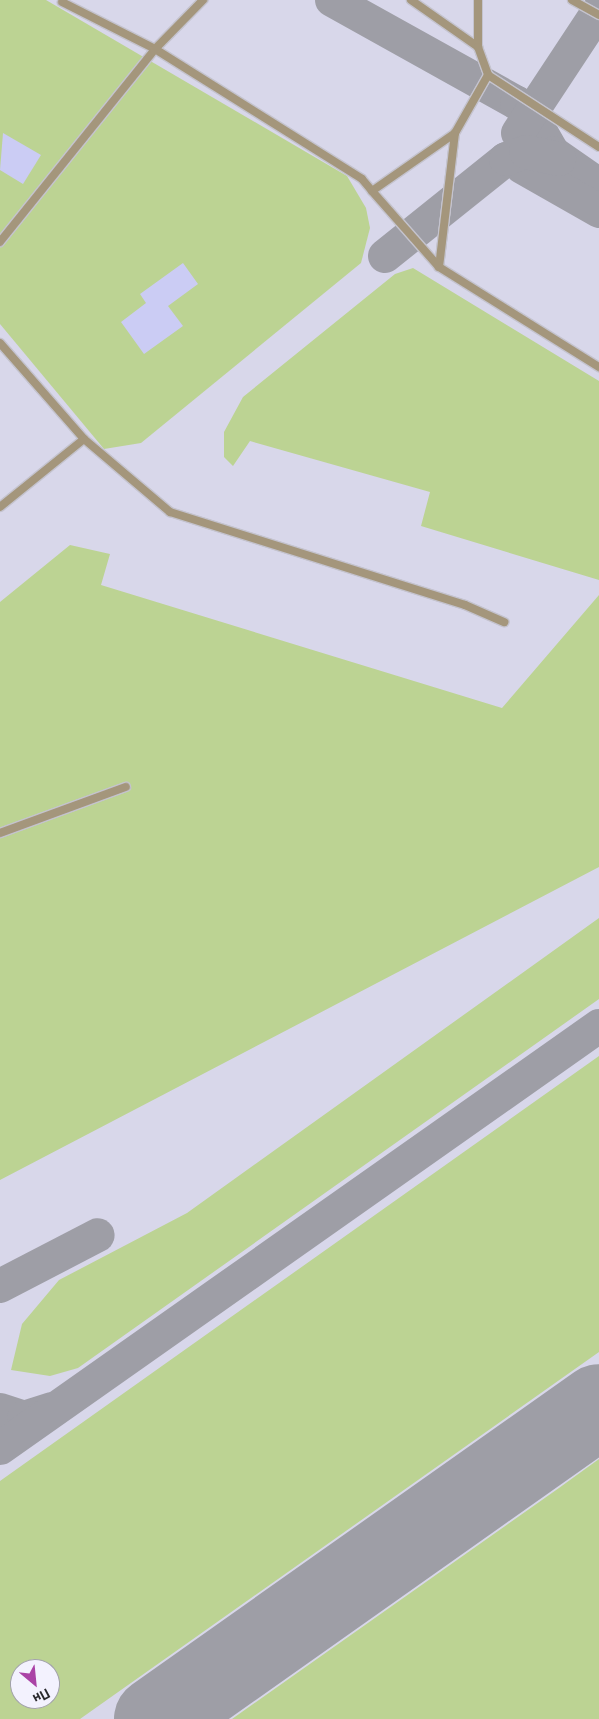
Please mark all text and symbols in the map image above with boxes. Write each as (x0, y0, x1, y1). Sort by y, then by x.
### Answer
north arrow (10, 1659, 60, 1709)
text: Пн (30, 1685, 53, 1708)

